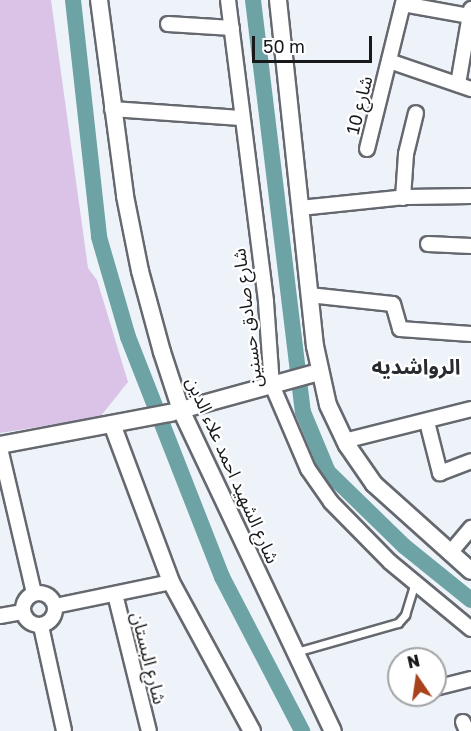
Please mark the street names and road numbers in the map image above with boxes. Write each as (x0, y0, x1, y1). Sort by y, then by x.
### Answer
street label: شارع 10 (341, 74, 377, 136)
street label: شارع صادق حسنين (228, 247, 266, 389)
street label: شارع الشهيد احمد علاء الدين (182, 373, 284, 567)
street label: شارع البستان (127, 610, 171, 706)

